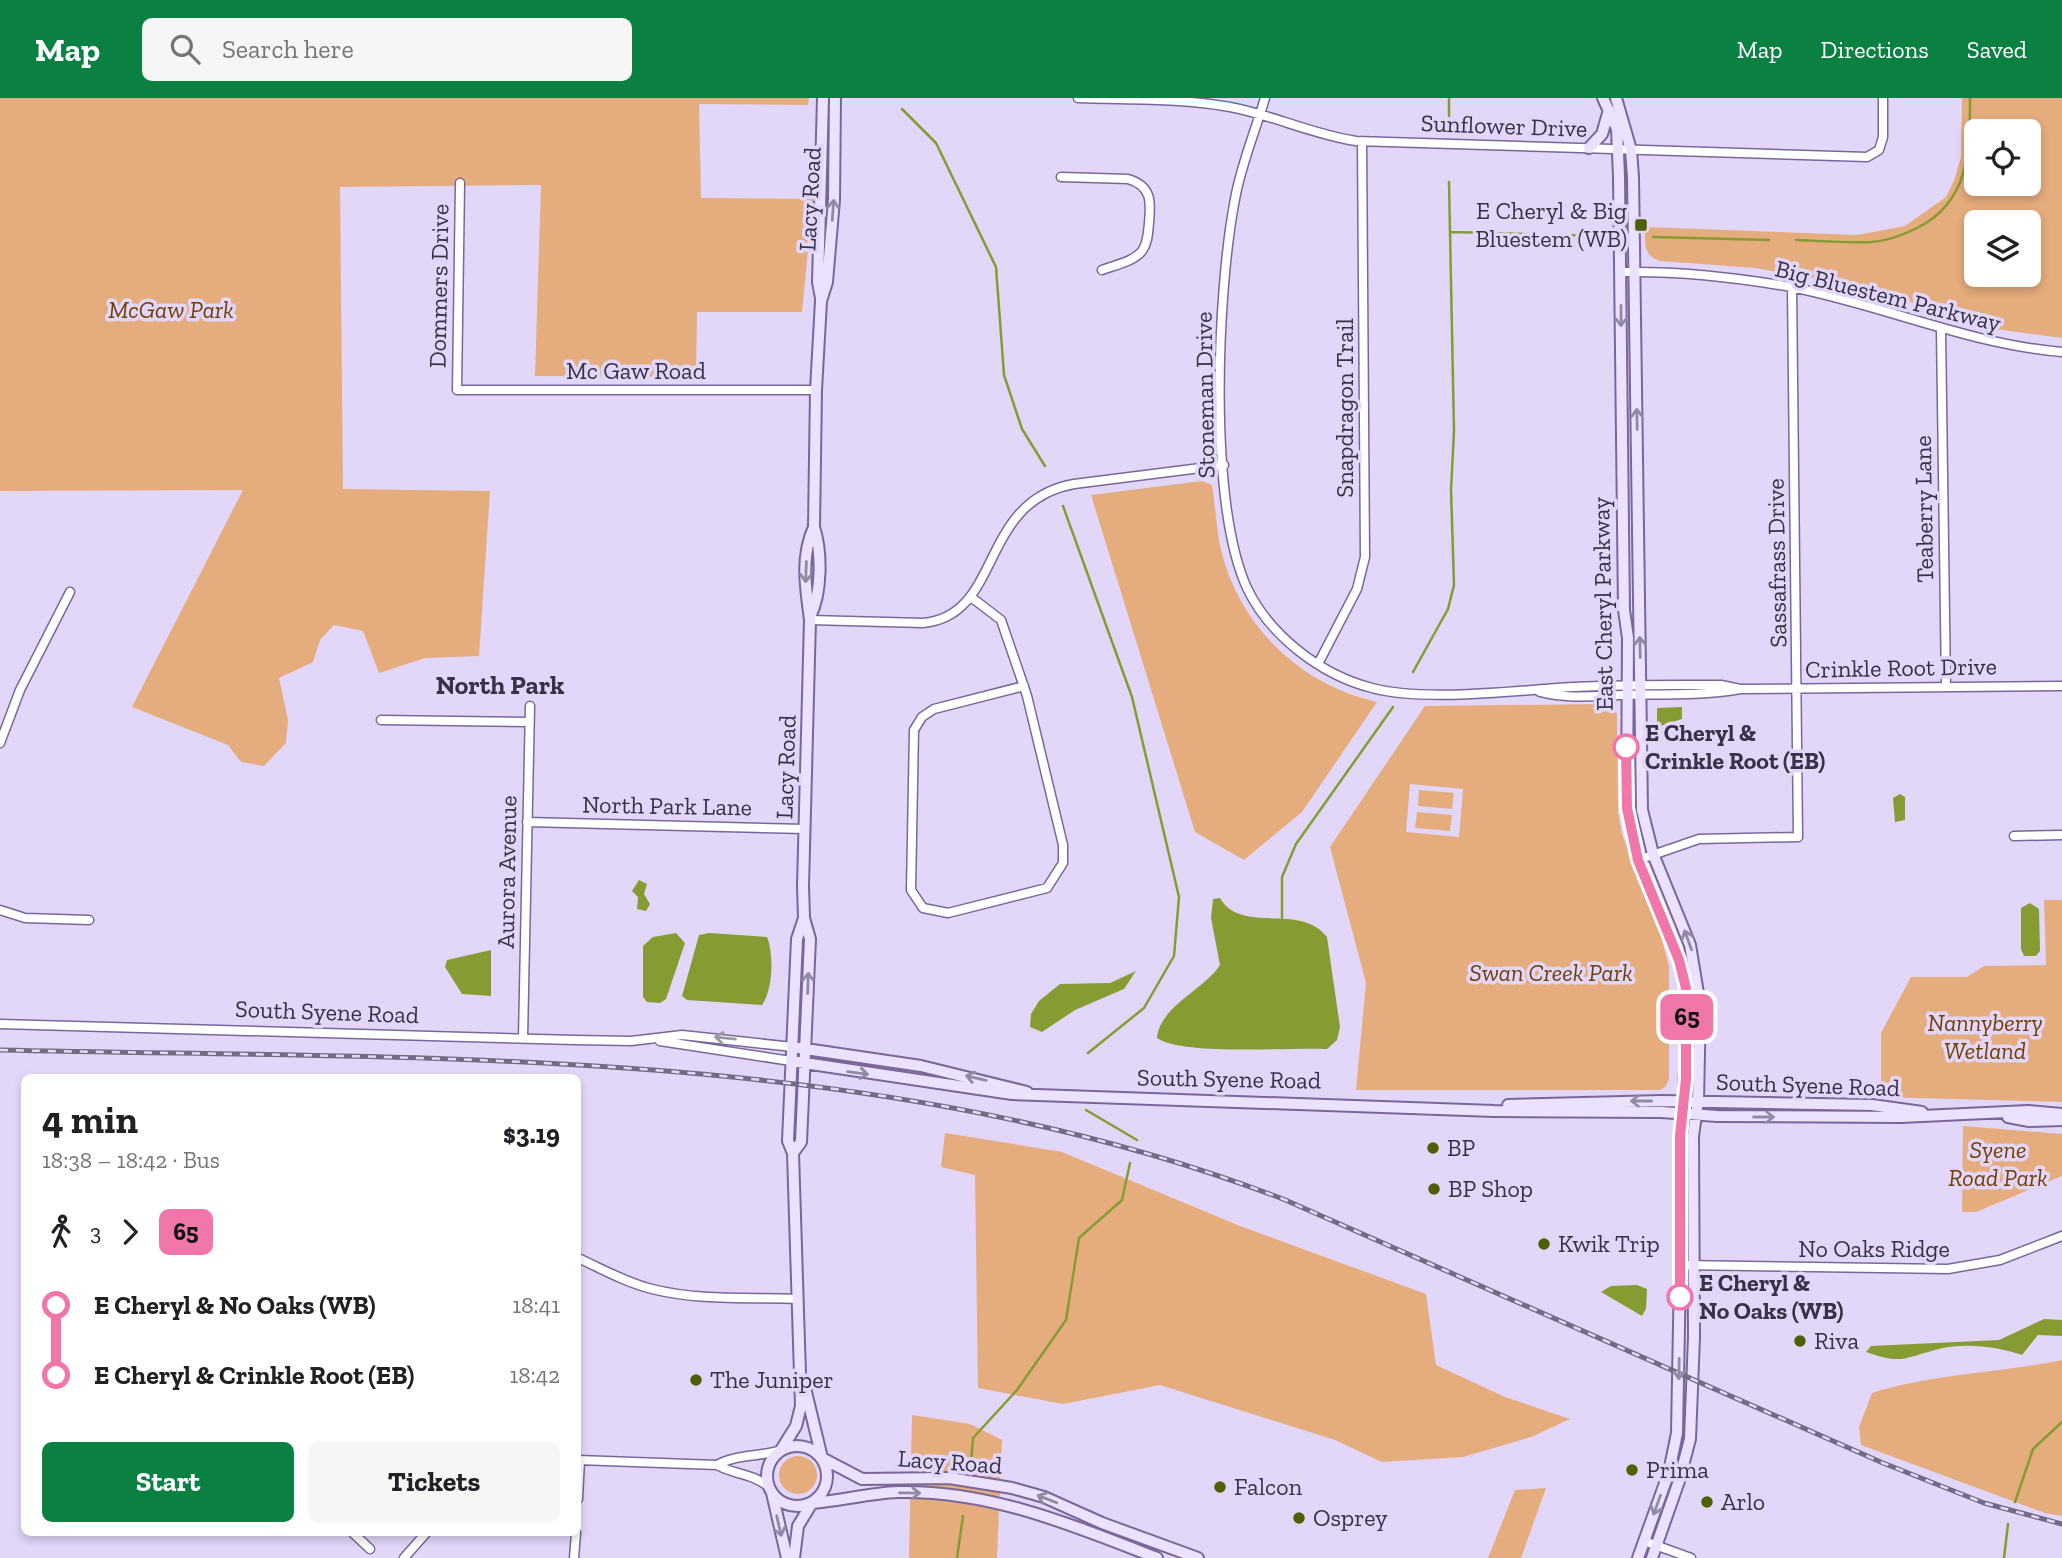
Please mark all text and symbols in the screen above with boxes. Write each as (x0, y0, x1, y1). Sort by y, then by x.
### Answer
search box (142, 18, 632, 81)
text: Map (35, 30, 100, 69)
icon: search (166, 30, 204, 68)
text: Search here (222, 33, 354, 65)
text: Map (1737, 35, 1783, 64)
text: Directions (1821, 35, 1929, 64)
text: Saved (1967, 35, 2027, 64)
street label: Sunflower Drive (1420, 108, 1588, 143)
map controls (1964, 119, 2041, 287)
button: locate (1964, 119, 2041, 196)
street label: Lacy Road (792, 146, 827, 252)
place label: E Cheryl & Big Bluestem (WB) (1475, 196, 1627, 253)
one-way arrow (827, 199, 840, 221)
street label: Dommers Drive (423, 204, 454, 368)
button: layers (1964, 210, 2041, 287)
marker: E Cheryl & Big Bluestem (WB) (1633, 217, 1649, 233)
street label: Big Bluestem Parkway (1772, 253, 2005, 338)
park label: McGaw Park (108, 295, 234, 324)
one-way arrow (1614, 304, 1628, 327)
street label: Stoneman Drive (1189, 311, 1220, 479)
street label: Snapdragon Trail (1330, 318, 1359, 498)
street label: Mc Gaw Road (566, 356, 706, 385)
one-way arrow (1630, 408, 1644, 431)
street label: Teaberry Lane (1908, 435, 1939, 583)
street label: Sassafrass Drive (1761, 478, 1792, 648)
street label: East Cheryl Parkway (1586, 496, 1619, 711)
one-way arrow (799, 560, 813, 583)
one-way arrow (1633, 636, 1646, 659)
street label: Crinkle Root Drive (1805, 651, 1997, 684)
district label: North Park (436, 669, 565, 701)
street label: Lacy Road (769, 714, 802, 820)
place label: E Cheryl & Crinkle Root (EB) (1645, 718, 1825, 775)
marker: E Cheryl & Crinkle Root (EB) (1613, 734, 1639, 760)
street label: North Park Lane (582, 790, 752, 821)
street label: Aurora Avenue (491, 795, 522, 949)
one-way arrow (1680, 929, 1693, 951)
park label: Swan Creek Park (1469, 958, 1633, 987)
one-way arrow (802, 972, 815, 995)
street label: South Syene Road (235, 994, 419, 1029)
line badge: 65 (1656, 994, 1718, 1040)
text: 65 (1674, 1002, 1700, 1031)
park label: Nannyberry Wetland (1927, 1008, 2043, 1065)
one-way arrow (714, 1032, 737, 1045)
street label: South Syene Road (1137, 1062, 1321, 1095)
one-way arrow (847, 1067, 869, 1080)
street label: South Syene Road (1716, 1067, 1900, 1102)
one-way arrow (965, 1071, 987, 1084)
one-way arrow (1630, 1094, 1653, 1108)
text: 4 min (42, 1097, 138, 1143)
one-way arrow (1753, 1110, 1776, 1123)
text: $3.19 (503, 1118, 560, 1150)
place label: BP (1447, 1133, 1475, 1162)
park label: Syene Road Park (1948, 1135, 2048, 1192)
marker: BP (1425, 1140, 1441, 1156)
text: 18:38 – 18:42 · Bus (42, 1146, 220, 1174)
place label: BP Shop (1448, 1174, 1533, 1203)
marker: BP Shop (1426, 1181, 1442, 1197)
icon: walk (42, 1213, 80, 1251)
icon: forward (111, 1213, 149, 1251)
text: 65 (173, 1217, 199, 1246)
text: 3 (90, 1218, 101, 1246)
place label: Kwik Trip (1558, 1229, 1660, 1258)
street label: No Oaks Ridge (1798, 1234, 1950, 1263)
marker: Kwik Trip (1536, 1236, 1552, 1252)
place label: E Cheryl & No Oaks (WB) (1699, 1268, 1844, 1325)
marker: E Cheryl & No Oaks (WB) (1667, 1284, 1693, 1310)
text: E Cheryl & No Oaks (WB) (94, 1289, 375, 1321)
text: 18:41 (512, 1291, 560, 1319)
place label: Riva (1814, 1326, 1859, 1355)
marker: Riva (1792, 1333, 1808, 1349)
one-way arrow (1672, 1357, 1685, 1380)
text: E Cheryl & Crinkle Root (EB) (94, 1359, 414, 1391)
text: 18:42 (509, 1361, 560, 1389)
place label: The Juniper (710, 1365, 834, 1394)
marker: The Juniper (688, 1372, 704, 1388)
button: Start (42, 1442, 294, 1522)
button: Tickets (308, 1442, 560, 1522)
street label: Lacy Road (897, 1443, 1003, 1480)
place label: Prima (1646, 1455, 1709, 1484)
marker: Prima (1624, 1462, 1640, 1478)
place label: Falcon (1234, 1472, 1302, 1501)
marker: Falcon (1212, 1479, 1228, 1495)
one-way arrow (898, 1486, 921, 1499)
place label: Arlo (1721, 1487, 1765, 1516)
one-way arrow (1037, 1491, 1059, 1504)
one-way arrow (1650, 1493, 1662, 1515)
marker: Arlo (1699, 1494, 1715, 1510)
place label: Osprey (1313, 1503, 1388, 1532)
marker: Osprey (1291, 1510, 1307, 1526)
one-way arrow (774, 1514, 787, 1536)

